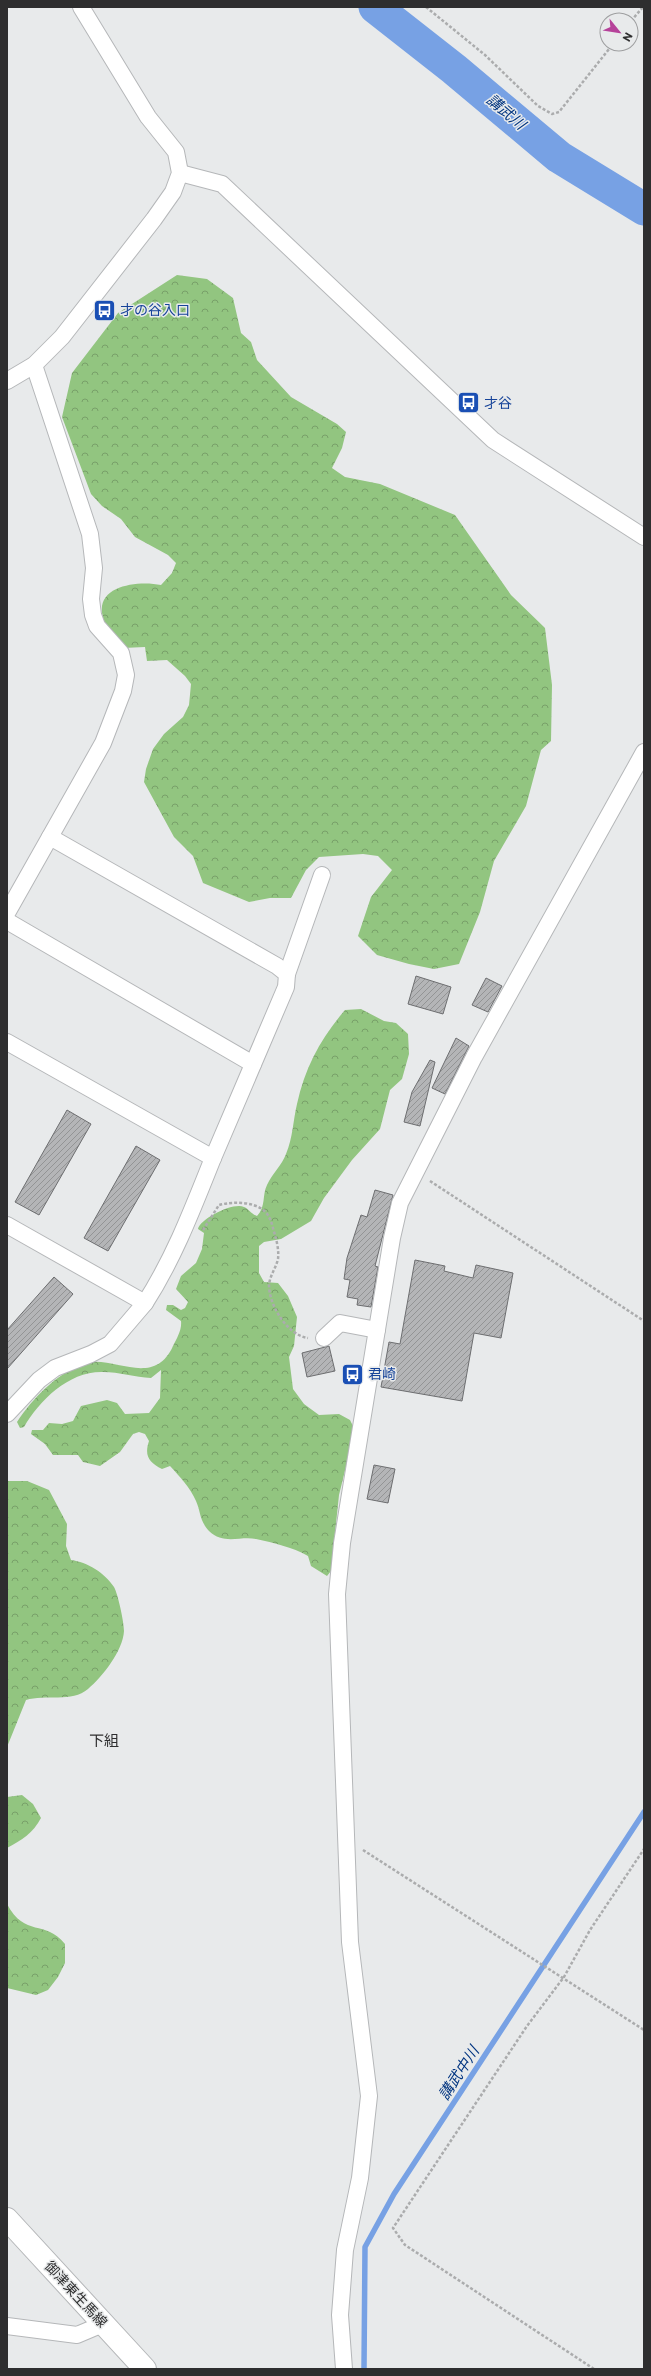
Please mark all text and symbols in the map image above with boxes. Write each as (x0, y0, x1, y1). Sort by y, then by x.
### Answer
north arrow (599, 12, 639, 52)
text: N (620, 30, 636, 44)
water label: 講武川 (484, 90, 531, 134)
bus stop icon: 才の谷入口 (92, 297, 118, 323)
place label: 才の谷入口 (120, 301, 190, 318)
bus stop icon: 才谷 (456, 390, 482, 416)
place label: 才谷 (484, 394, 512, 411)
bus stop icon: 君崎 (339, 1361, 365, 1387)
place label: 君崎 (368, 1365, 396, 1382)
district label: 下組 (89, 1731, 119, 1749)
water label: 講武中川 (434, 2041, 483, 2103)
street label: 御津東生馬線 (42, 2257, 111, 2330)

